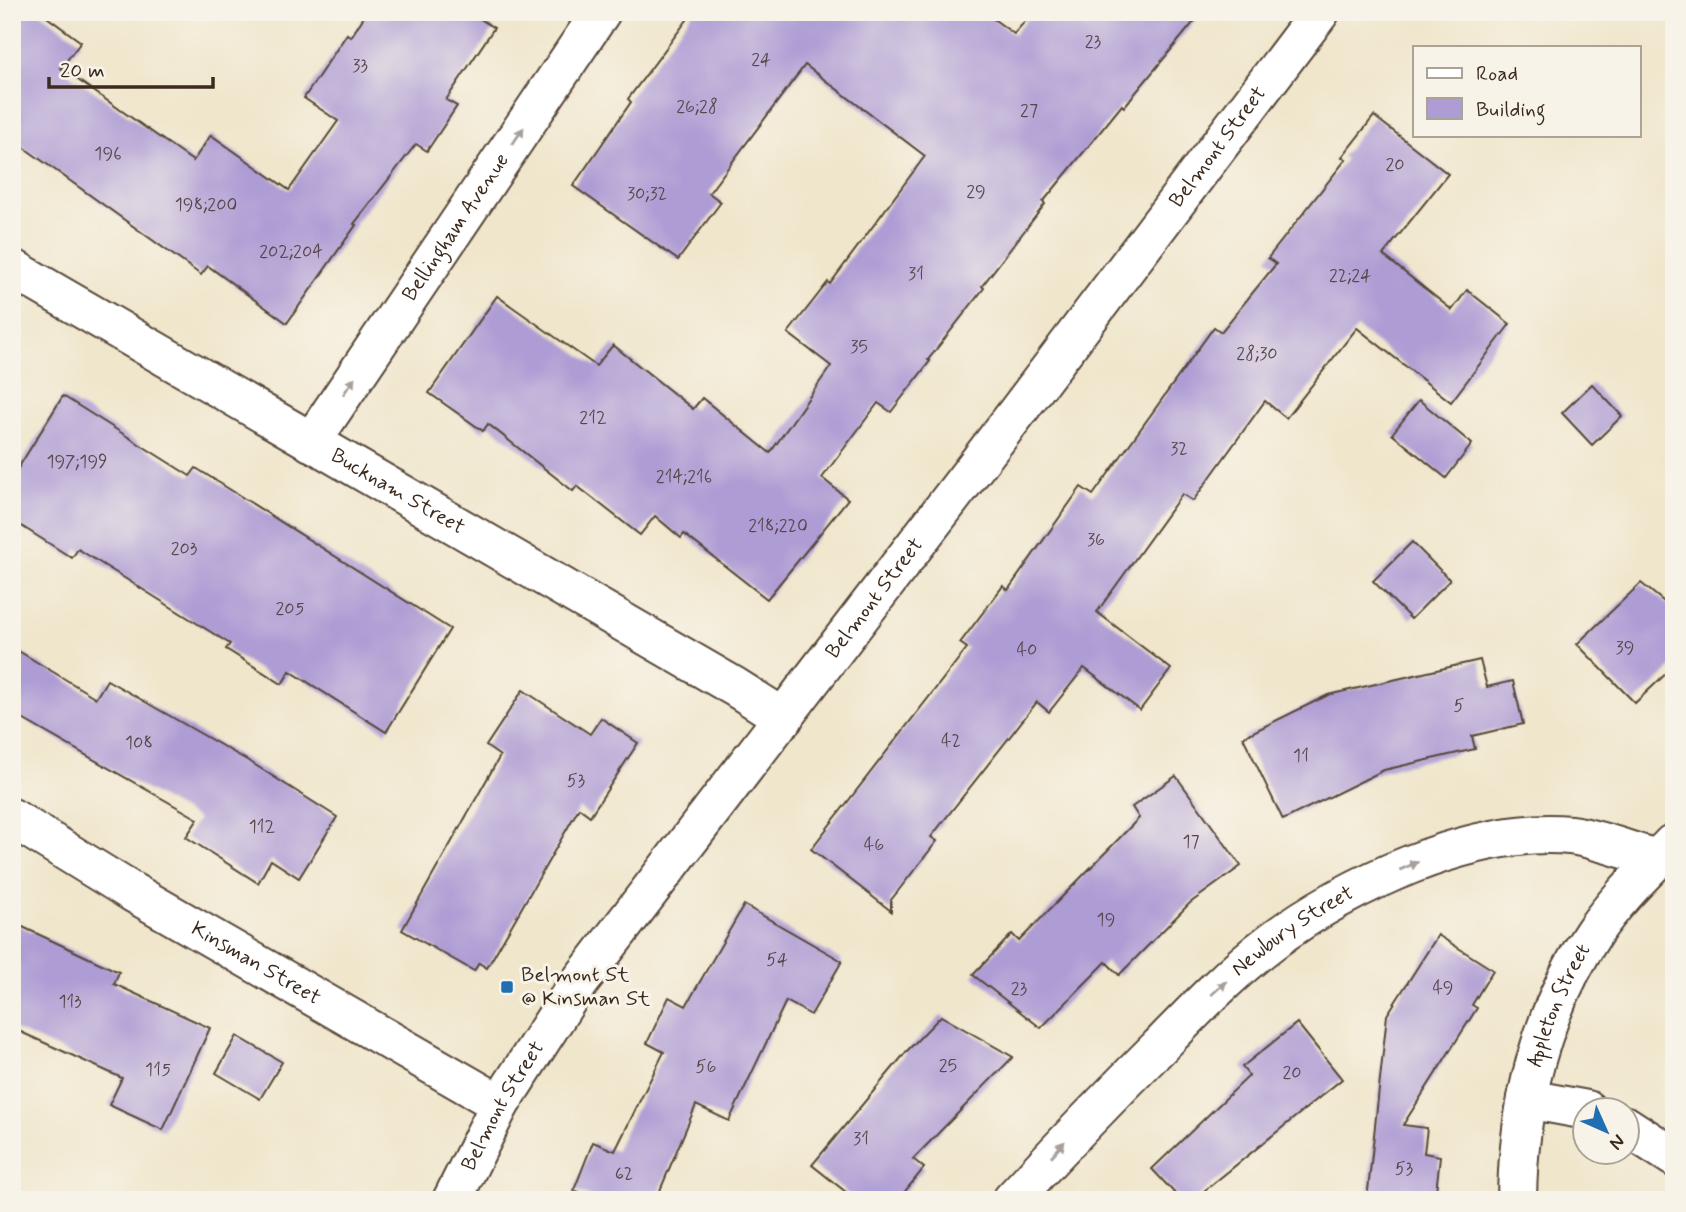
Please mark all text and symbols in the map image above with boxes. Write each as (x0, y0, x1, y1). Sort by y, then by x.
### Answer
house number: 23 (1085, 30, 1102, 54)
scale bar (49, 46, 214, 90)
legend (1413, 46, 1640, 136)
house number: 24 (751, 48, 771, 72)
house number: 33 (352, 54, 368, 78)
text: 20 m (60, 57, 105, 85)
text: Road (1476, 60, 1518, 88)
street label: Belmont Street (1163, 80, 1273, 213)
house number: 26;28 (676, 95, 718, 119)
text: Building (1476, 96, 1546, 126)
house number: 27 (1020, 99, 1038, 123)
one-way arrow (511, 127, 525, 145)
house number: 196 (94, 142, 122, 166)
street label: Bellingham Avenue (396, 148, 516, 307)
house number: 20 (1385, 153, 1405, 177)
house number: 29 (966, 180, 986, 204)
house number: 30;32 (627, 182, 667, 206)
house number: 198;200 (175, 193, 237, 217)
house number: 202;204 (259, 240, 323, 264)
house number: 31 (908, 262, 924, 286)
house number: 22;24 (1329, 264, 1371, 288)
house number: 35 (850, 335, 868, 359)
house number: 28;30 (1236, 342, 1278, 366)
one-way arrow (342, 377, 356, 395)
house number: 212 (579, 406, 607, 430)
house number: 32 (1170, 437, 1188, 461)
street label: Bucknam Street (326, 442, 470, 542)
house number: 197;199 (46, 450, 108, 474)
house number: 214;216 (656, 465, 712, 489)
house number: 218;220 (748, 514, 808, 538)
house number: 36 (1087, 528, 1105, 552)
street label: Belmont Street (819, 532, 930, 664)
house number: 203 (171, 537, 197, 561)
house number: 205 (275, 597, 305, 621)
house number: 39 (1616, 636, 1634, 660)
house number: 40 (1017, 638, 1037, 662)
house number: 5 (1454, 694, 1465, 718)
house number: 42 (941, 729, 961, 753)
house number: 108 (125, 731, 153, 755)
house number: 11 (1293, 744, 1309, 768)
house number: 53 (567, 769, 586, 793)
house number: 112 (249, 815, 276, 839)
house number: 17 (1182, 830, 1200, 854)
house number: 46 (864, 833, 884, 857)
one-way arrow (1398, 860, 1419, 871)
street label: Newbury Street (1225, 879, 1359, 983)
house number: 19 (1097, 908, 1115, 932)
street label: Kinsman Street (186, 915, 326, 1012)
street label: Appleton Street (1521, 938, 1597, 1070)
house number: 54 (766, 948, 788, 972)
place label: Belmont St @ Kinsman St (521, 961, 651, 1013)
house number: 49 (1432, 976, 1454, 1000)
house number: 23 (1011, 977, 1028, 1001)
marker: Belmont St @ Kinsman St (499, 979, 515, 995)
one-way arrow (1210, 980, 1228, 996)
house number: 113 (58, 990, 82, 1014)
street label: Belmont Street (455, 1036, 551, 1176)
house number: 25 (939, 1054, 957, 1078)
house number: 56 (696, 1055, 716, 1079)
house number: 115 (145, 1058, 171, 1082)
house number: 20 (1282, 1061, 1302, 1085)
north arrow (1570, 1096, 1640, 1166)
house number: 31 (853, 1127, 869, 1151)
text: N (1604, 1129, 1630, 1155)
one-way arrow (1050, 1140, 1066, 1158)
house number: 53 (1395, 1157, 1414, 1181)
house number: 62 (615, 1162, 633, 1186)

